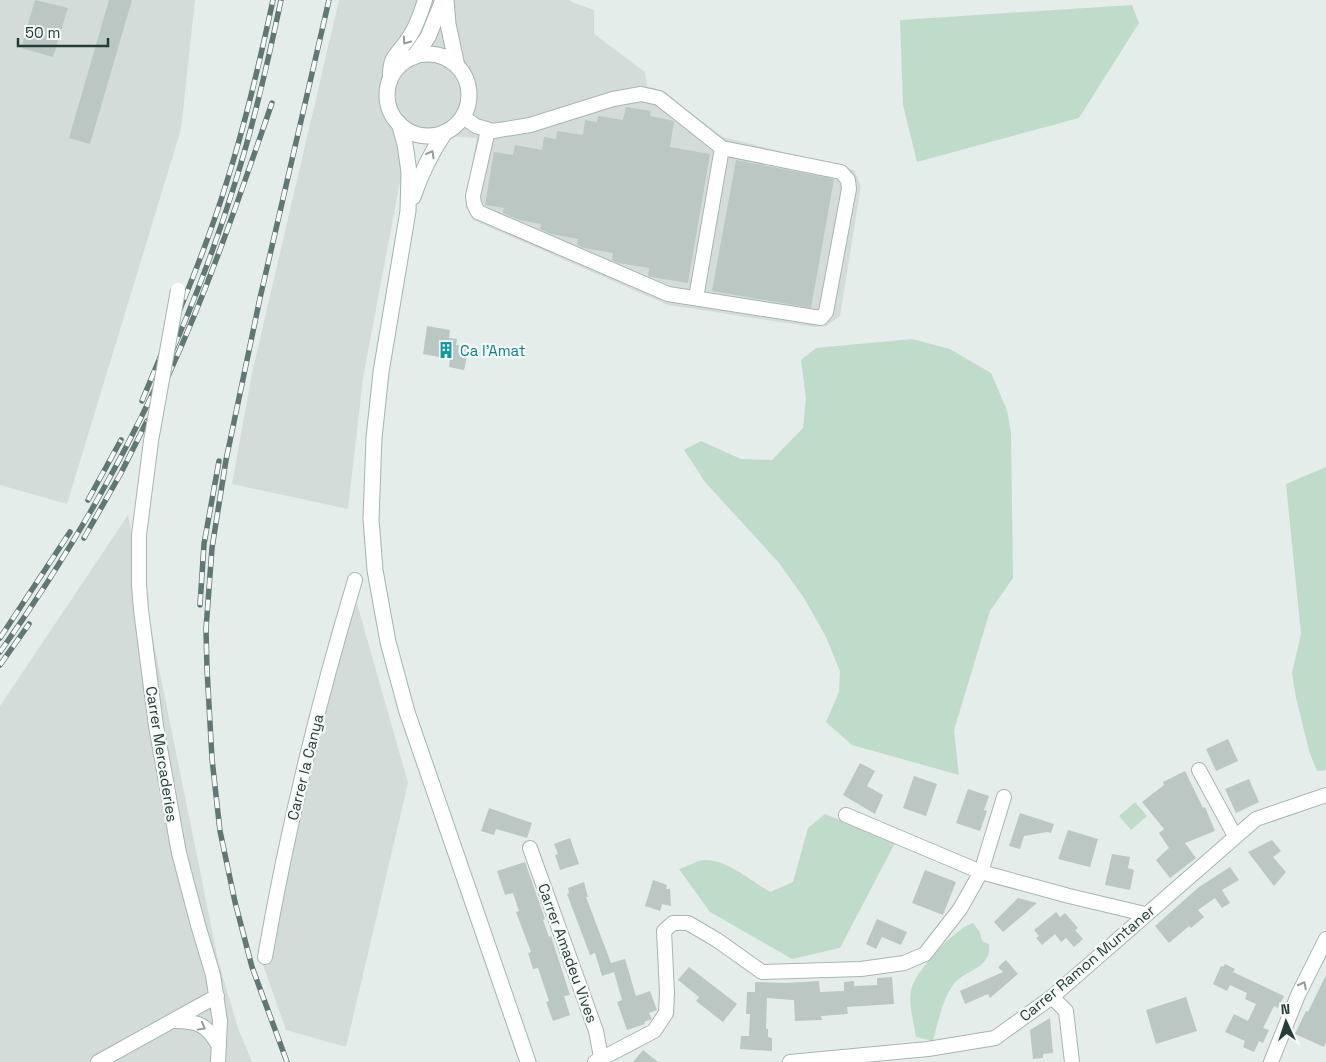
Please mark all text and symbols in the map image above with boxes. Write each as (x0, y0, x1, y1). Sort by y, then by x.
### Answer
scale bar (18, 15, 108, 47)
text: 50 m (25, 23, 60, 42)
one-way arrow (403, 35, 412, 45)
one-way arrow (425, 150, 435, 159)
building icon: Ca l'Amat (436, 340, 456, 360)
place label: Ca l'Amat (460, 341, 526, 360)
street label: Carrer Mercaderies (142, 685, 182, 823)
street label: Carrer la Canya (283, 711, 327, 822)
street label: Carrer Amadeu Vives (534, 881, 602, 1025)
street label: Carrer Ramon Muntaner (1015, 900, 1159, 1025)
one-way arrow (1297, 981, 1307, 990)
north arrow (1261, 997, 1311, 1047)
text: N (1280, 1000, 1290, 1018)
one-way arrow (196, 1020, 205, 1030)

